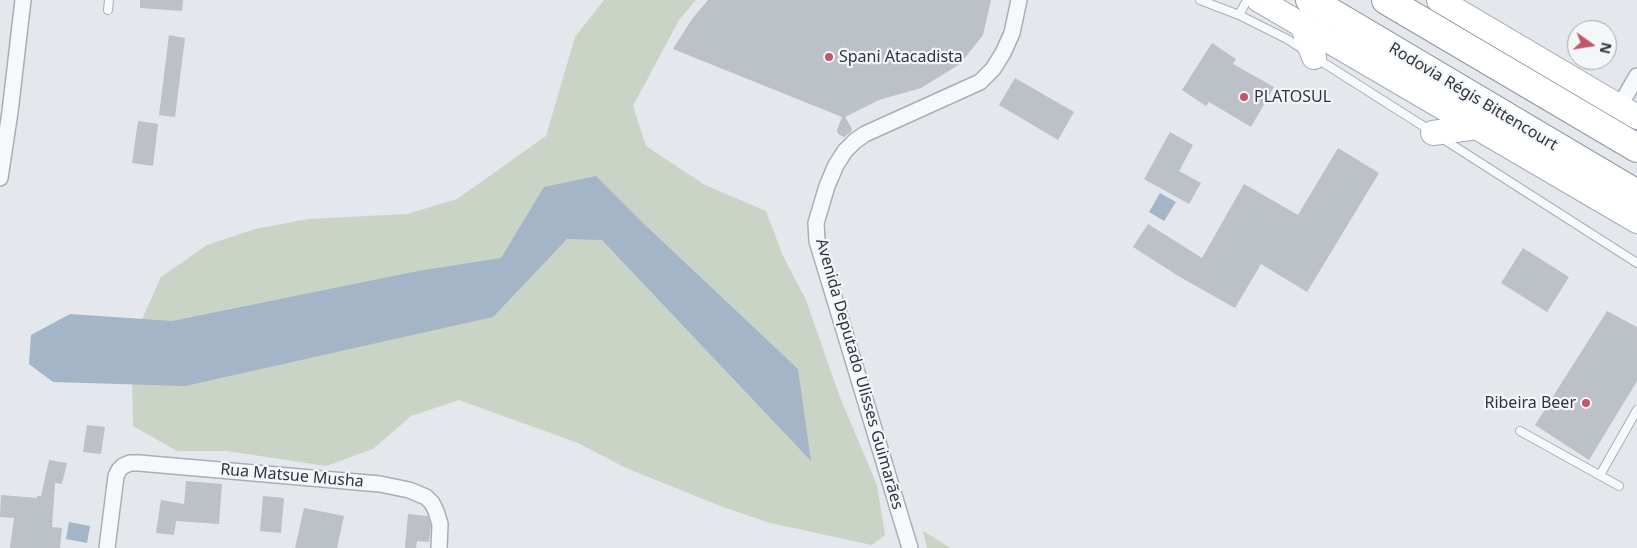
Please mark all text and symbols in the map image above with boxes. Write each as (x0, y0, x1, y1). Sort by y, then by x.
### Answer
north arrow (1567, 20, 1617, 70)
street label: Rodovia Régis Bittencourt (1385, 39, 1561, 155)
text: N (1596, 41, 1617, 56)
place label: Spani Atacadista (839, 47, 963, 67)
marker: Spani Atacadista (823, 51, 835, 63)
place label: PLATOSUL (1254, 87, 1331, 107)
marker: PLATOSUL (1238, 91, 1250, 103)
street label: Avenida Deputado Ulisses Guimarães (811, 236, 907, 512)
place label: Ribeira Beer (1484, 393, 1576, 413)
marker: Ribeira Beer (1580, 397, 1592, 409)
street label: Rua Matsue Musha (219, 460, 365, 492)

